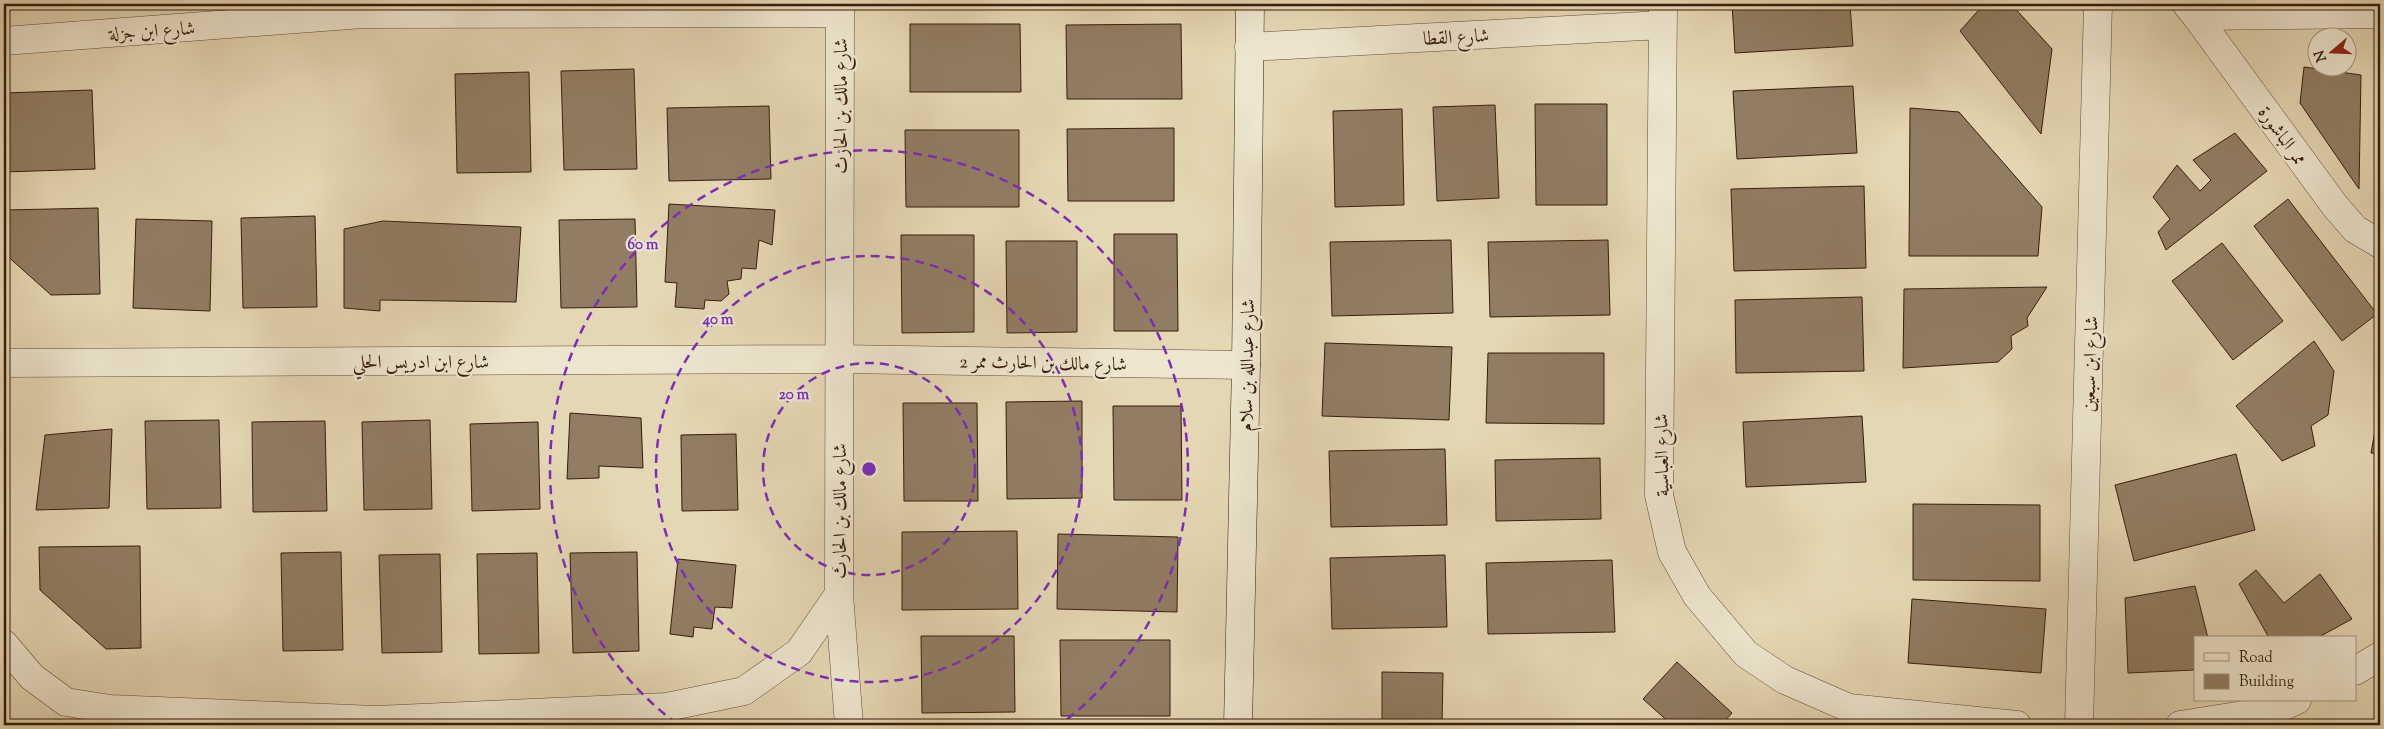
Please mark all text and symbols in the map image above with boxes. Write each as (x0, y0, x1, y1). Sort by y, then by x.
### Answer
street label: شارع ابن جزلة (107, 16, 196, 49)
street label: شارع القطا (1422, 23, 1490, 54)
north arrow (2306, 28, 2356, 78)
street label: شارع مالك بن الحارث (829, 38, 856, 174)
text: N (2310, 47, 2333, 64)
street label: ممر الباشورة (2250, 101, 2312, 172)
text: 60 m (628, 235, 659, 256)
street label: شارع عبدالله بن سلام (1234, 299, 1264, 432)
text: 40 m (702, 310, 734, 331)
street label: شارع ابن سبعين (2076, 316, 2107, 413)
street label: شارع ابن ادريس الحلي (353, 350, 489, 380)
street label: شارع مالك بن الحارث ممر 2 (959, 350, 1127, 379)
text: 20 m (779, 385, 810, 406)
street label: شارع العباسية (1649, 413, 1678, 497)
street label: شارع مالك بن الحارث (828, 443, 855, 579)
centre of rings (860, 460, 878, 478)
legend (2194, 636, 2356, 702)
text: Road (2239, 648, 2273, 669)
text: Building (2239, 672, 2294, 693)

